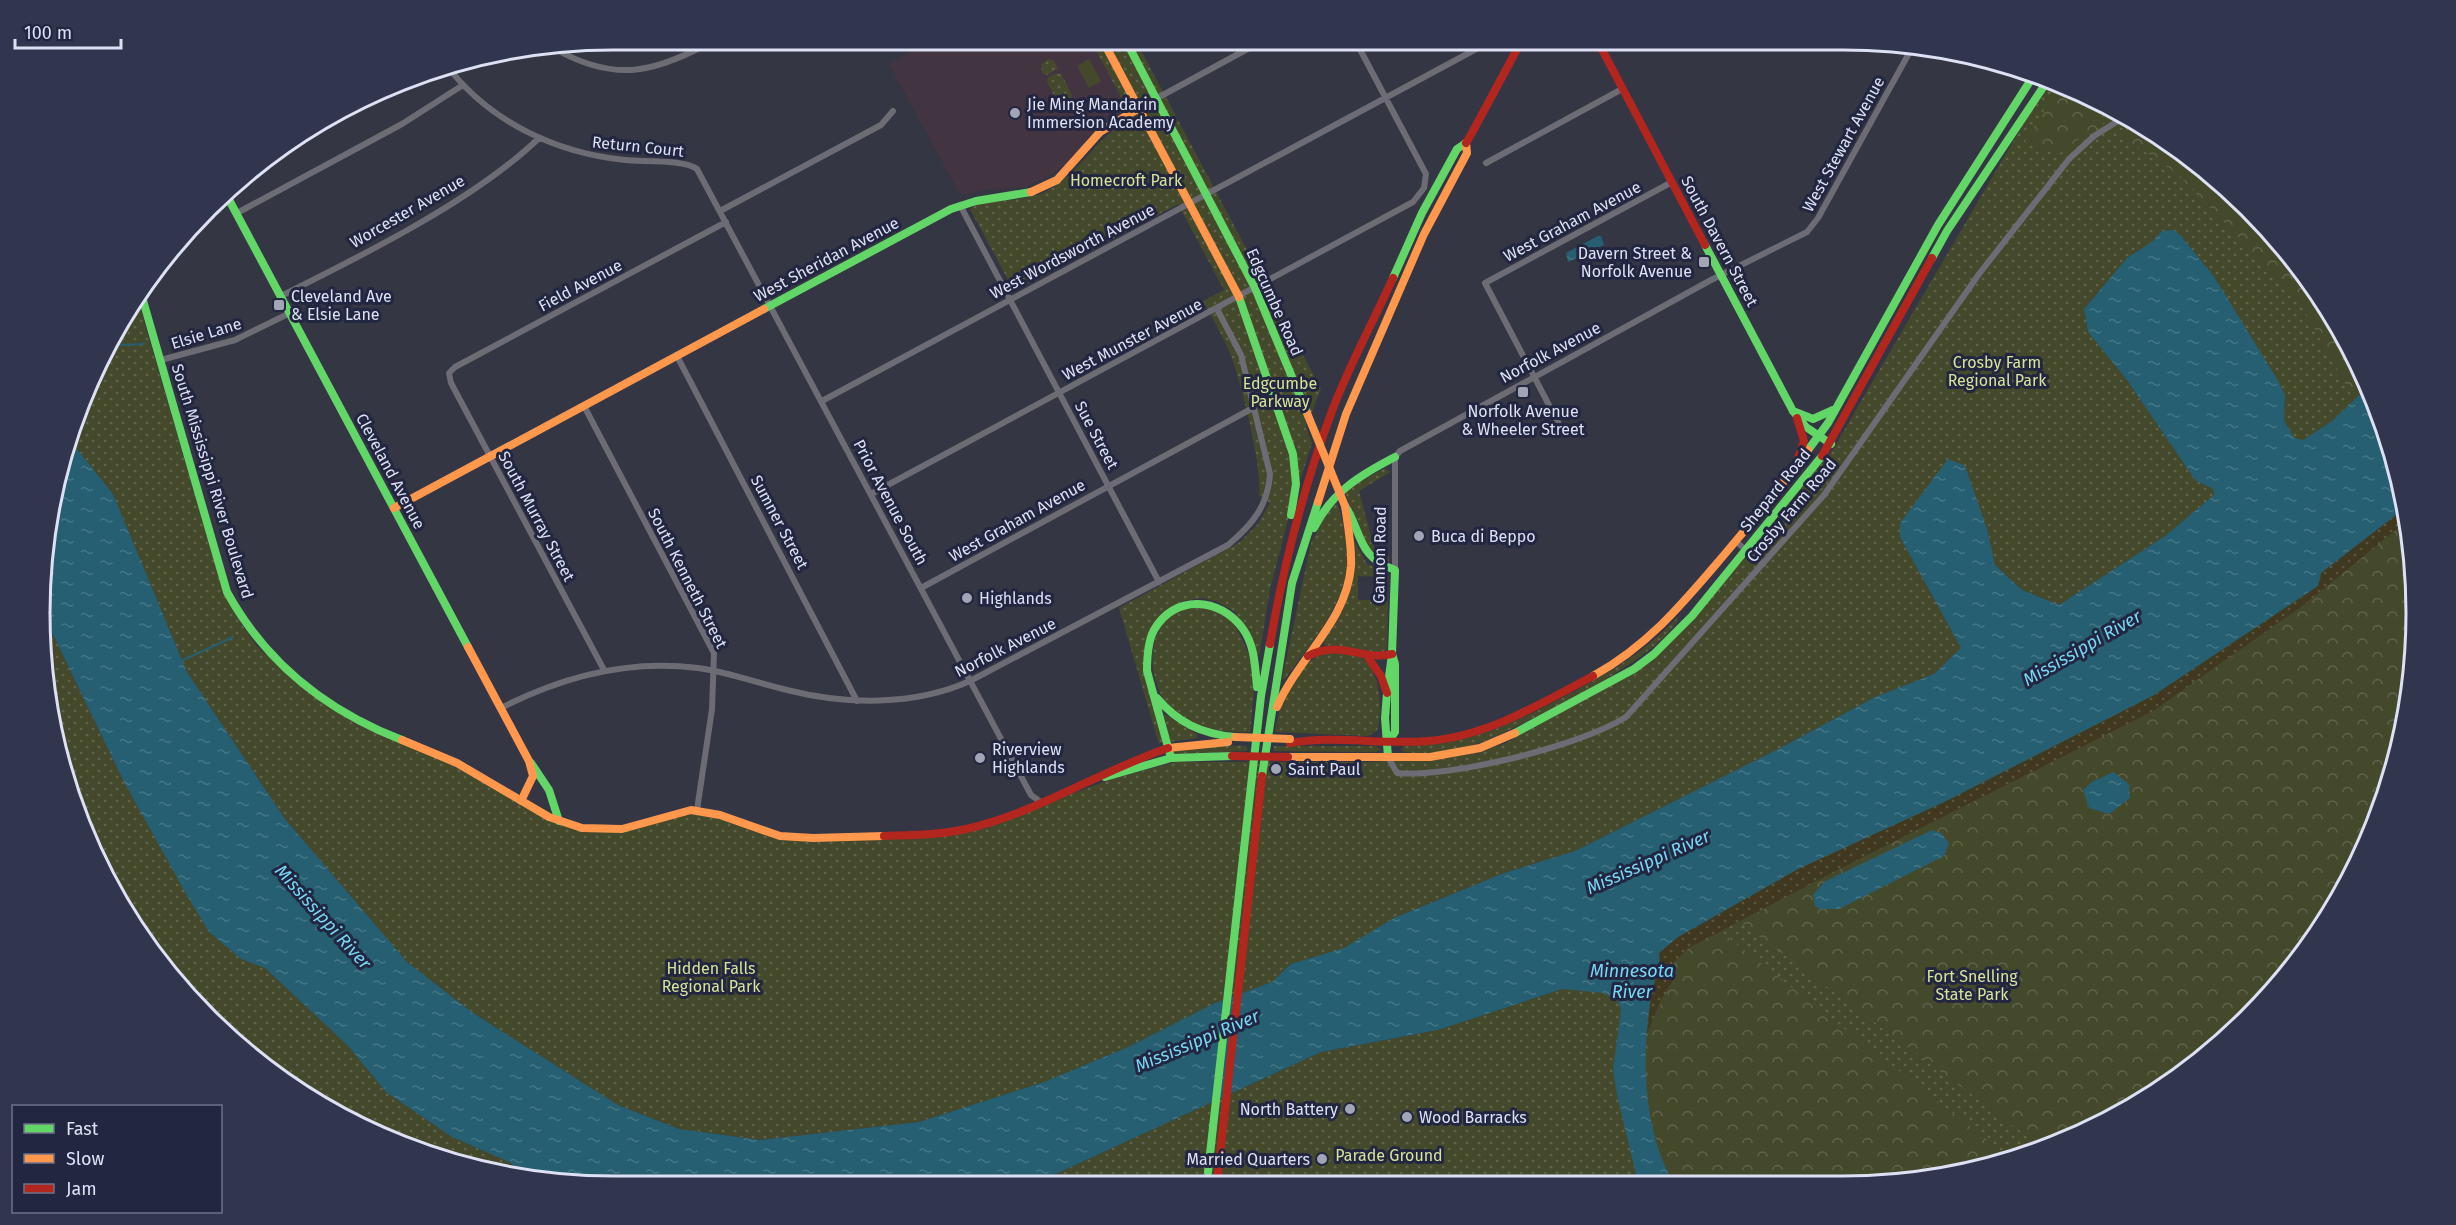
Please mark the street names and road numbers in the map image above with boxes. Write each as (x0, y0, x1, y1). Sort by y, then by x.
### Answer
street label: West Stewart Avenue (1798, 73, 1888, 215)
street label: Return Court (591, 132, 685, 161)
street label: Worcester Avenue (346, 171, 468, 252)
street label: South Davern Street (1677, 173, 1762, 310)
street label: West Graham Avenue (1500, 177, 1644, 266)
street label: West Wordsworth Avenue (987, 200, 1158, 303)
street label: West Sheridan Avenue (750, 213, 902, 306)
street label: Edgcumbe Road (1242, 245, 1307, 359)
street label: Field Avenue (535, 255, 625, 315)
street label: West Munster Avenue (1059, 295, 1205, 384)
street label: Elsie Lane (169, 314, 244, 353)
street label: Norfolk Avenue (1497, 318, 1604, 387)
street label: South Mississippi River Boulevard (168, 361, 257, 601)
street label: Sue Street (1071, 398, 1123, 473)
street label: Cleveland Avenue (352, 410, 429, 532)
street label: Prior Avenue South (849, 436, 932, 568)
street label: Shepard Road (1736, 445, 1815, 536)
street label: South Murray Street (494, 448, 579, 585)
street label: Crosby Farm Road (1743, 455, 1840, 566)
street label: Sumner Street (747, 472, 812, 573)
street label: West Graham Avenue (946, 475, 1089, 566)
street label: South Kenneth Street (644, 505, 731, 652)
street label: Gannon Road (1369, 506, 1390, 604)
street label: Norfolk Avenue (951, 614, 1059, 681)

